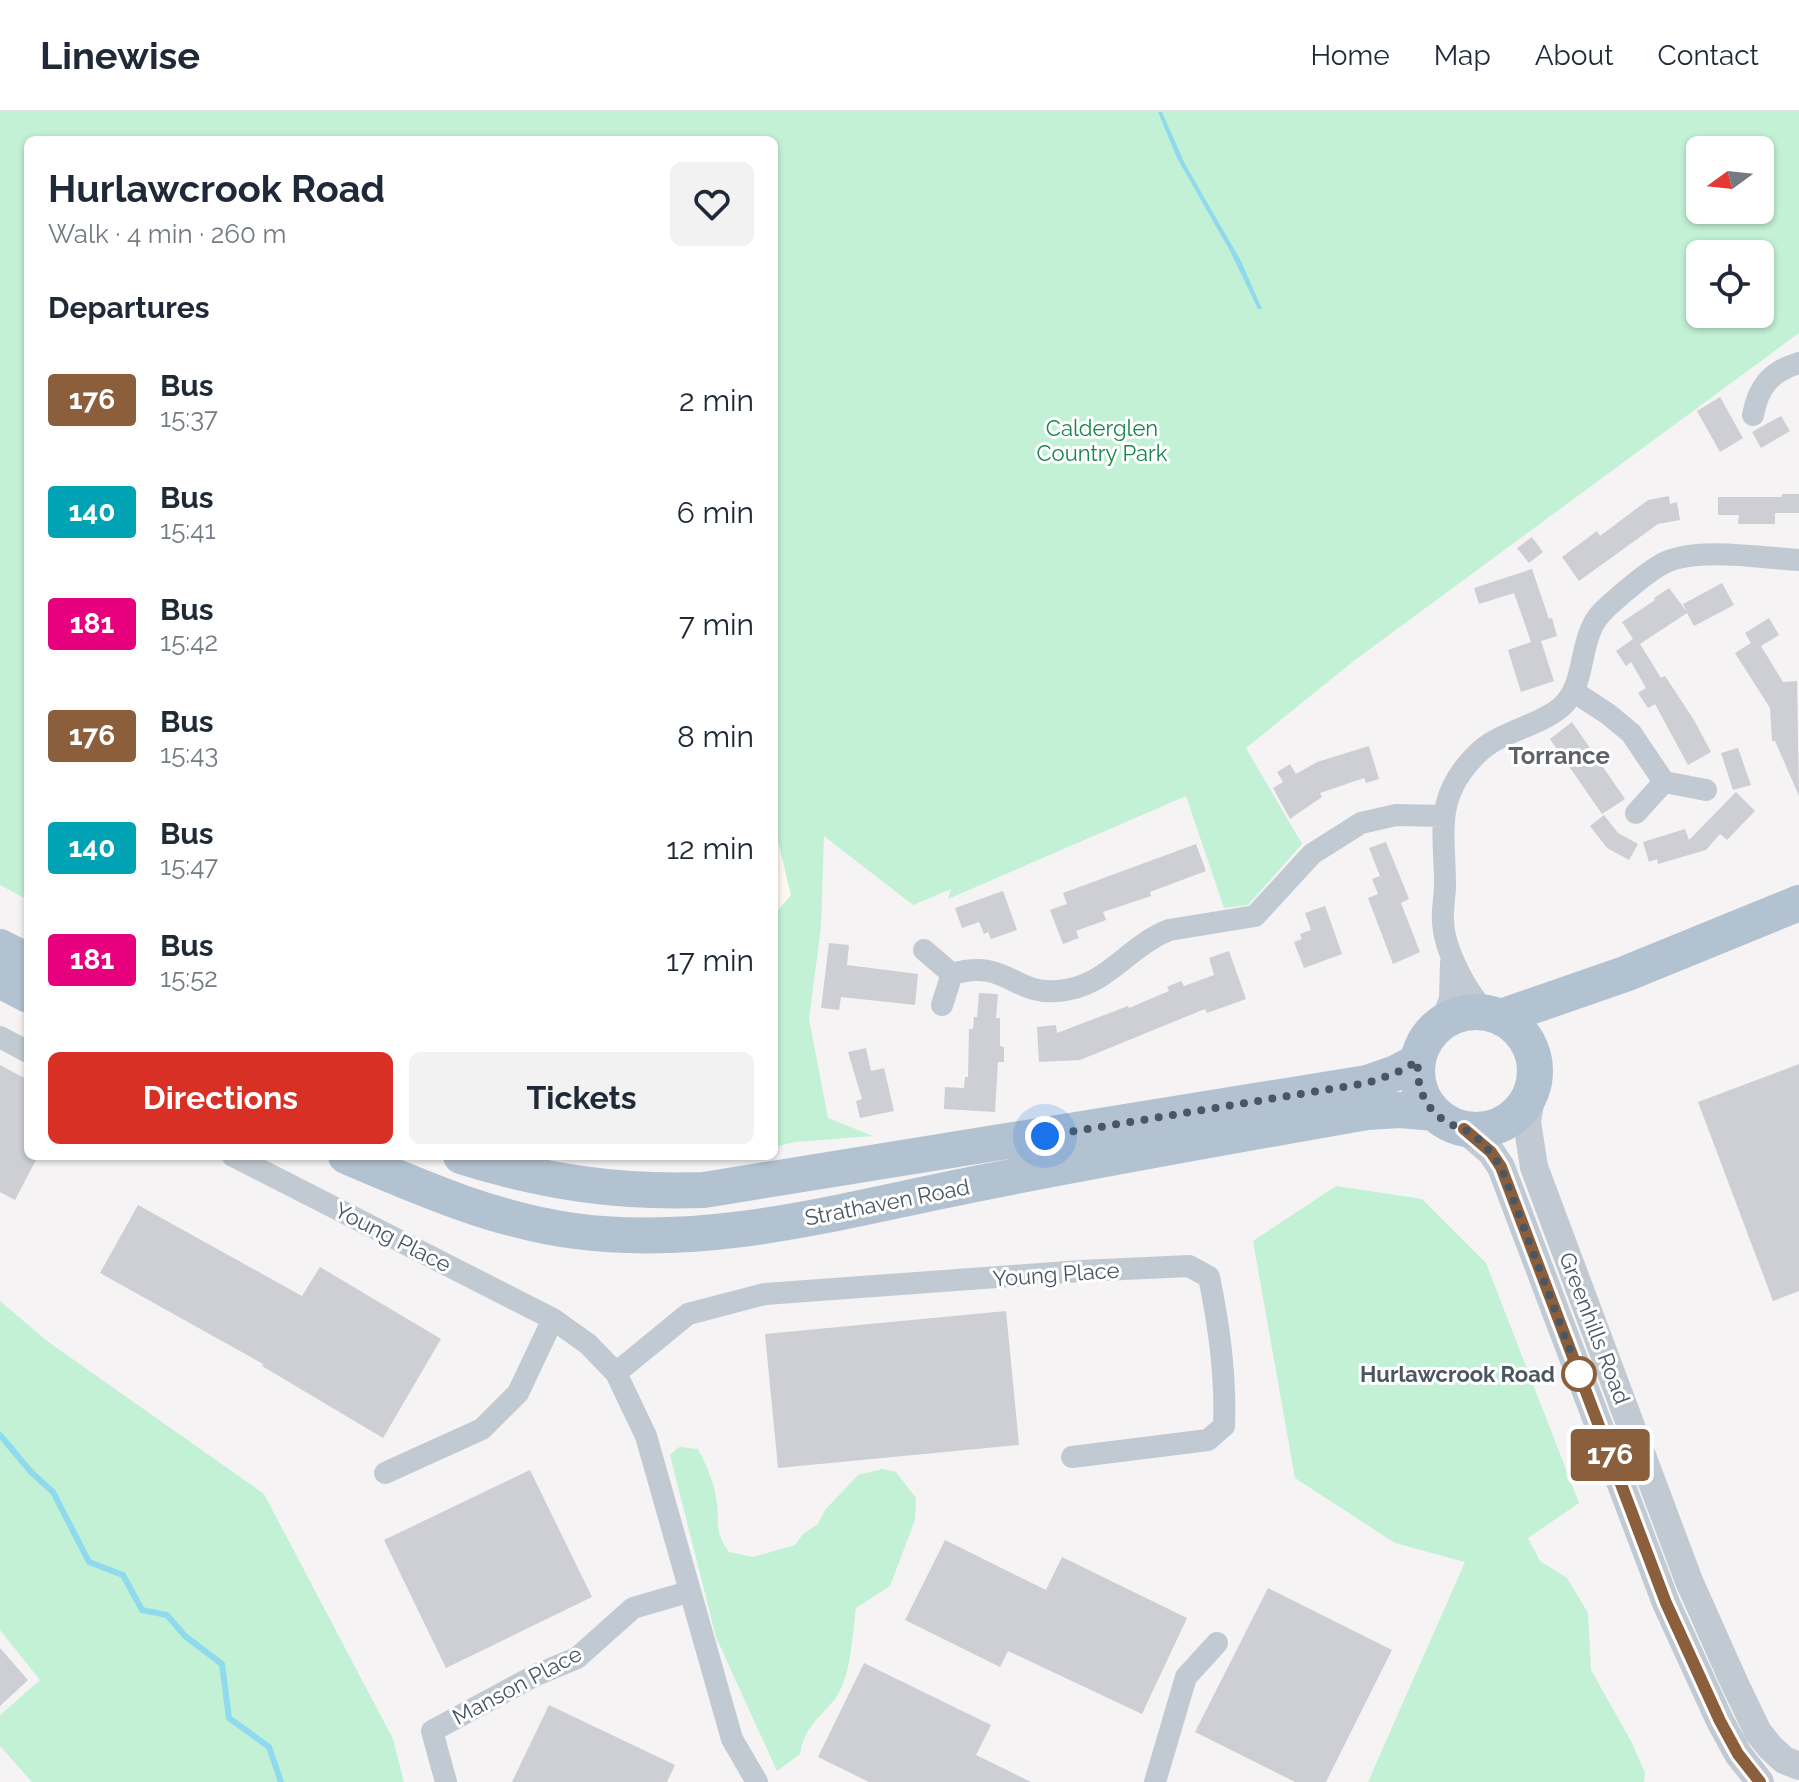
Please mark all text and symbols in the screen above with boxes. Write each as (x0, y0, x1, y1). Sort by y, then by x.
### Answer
text: Linewise (40, 33, 200, 78)
text: Home (1310, 39, 1390, 72)
text: Map (1434, 39, 1491, 72)
text: About (1535, 39, 1614, 72)
text: Contact (1658, 39, 1759, 72)
north arrow (1686, 136, 1774, 224)
map controls (1686, 136, 1774, 328)
button: heart (670, 162, 754, 246)
text: Hurlawcrook Road (48, 166, 385, 211)
text: Walk · 4 min · 260 m (48, 219, 286, 249)
button: locate (1686, 240, 1774, 328)
text: Departures (48, 290, 210, 325)
text: Bus (160, 368, 214, 403)
text: 176 (69, 383, 115, 416)
text: 2 min (679, 383, 754, 418)
text: 15:37 (160, 403, 218, 433)
park label: Calderglen Country Park (1037, 415, 1168, 466)
text: Bus (160, 480, 214, 515)
text: 140 (68, 495, 116, 528)
text: 6 min (677, 495, 754, 530)
text: 15:41 (160, 515, 216, 545)
text: Bus (160, 592, 214, 627)
text: 181 (70, 607, 114, 640)
text: 7 min (679, 607, 754, 642)
text: 15:42 (160, 627, 218, 657)
text: Bus (160, 704, 214, 739)
text: 176 (69, 719, 115, 752)
text: 8 min (677, 719, 754, 754)
text: 15:43 (160, 739, 218, 769)
district label: Torrance (1508, 741, 1610, 770)
text: Bus (160, 816, 214, 851)
text: 140 (68, 831, 116, 864)
text: 12 min (666, 831, 754, 866)
text: 15:47 (160, 851, 218, 881)
text: Bus (160, 928, 214, 963)
text: 181 (70, 943, 114, 976)
text: 17 min (666, 943, 754, 978)
text: 15:52 (160, 963, 218, 993)
button: Directions (48, 1052, 393, 1144)
button: Tickets (409, 1052, 754, 1144)
your location (1025, 1116, 1065, 1156)
street label: Strathaven Road (802, 1173, 972, 1231)
street label: Young Place (330, 1197, 456, 1277)
street label: Greenhills Road (1554, 1248, 1636, 1408)
street label: Young Place (992, 1257, 1120, 1291)
marker: Hurlawcrook Road (1562, 1357, 1596, 1391)
place label: Hurlawcrook Road (1360, 1361, 1555, 1387)
line badge: 176 (1564, 1429, 1656, 1481)
text: 176 (1587, 1438, 1633, 1471)
street label: Manson Place (448, 1640, 586, 1730)

